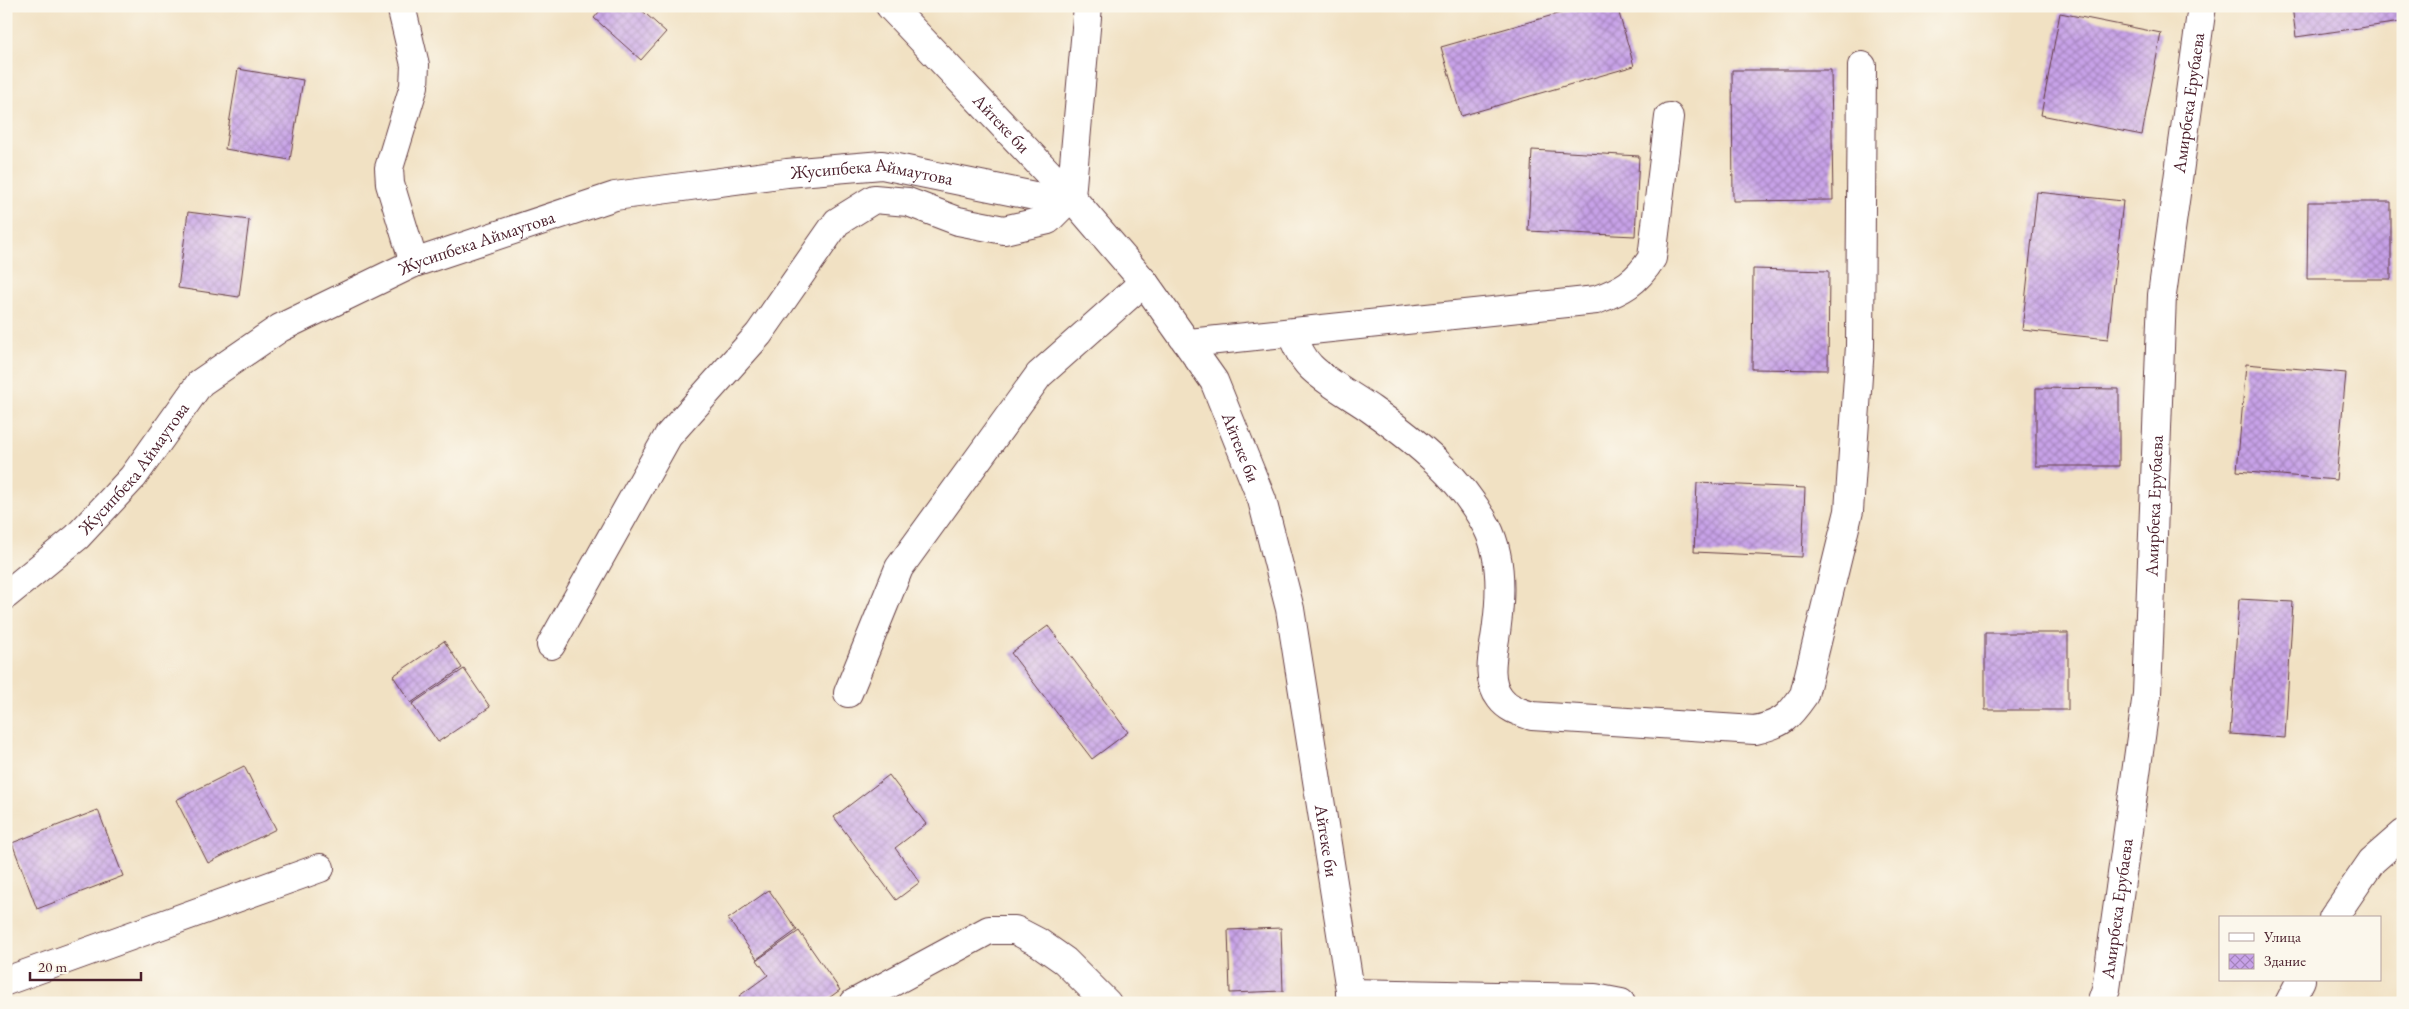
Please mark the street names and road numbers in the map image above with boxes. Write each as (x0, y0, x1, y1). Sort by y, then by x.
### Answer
street label: Амирбека Ерубаева (2167, 30, 2209, 175)
street label: Айтеке би (968, 88, 1036, 158)
street label: Жусипбека Аймаутова (788, 153, 956, 190)
street label: Жусипбека Аймаутова (393, 205, 558, 280)
street label: Жусипбека Аймаутова (73, 397, 194, 540)
street label: Айтеке би (1216, 408, 1266, 486)
street label: Амирбека Ерубаева (2139, 434, 2168, 578)
street label: Айтеке би (1310, 802, 1344, 879)
street label: Амирбека Ерубаева (2095, 836, 2138, 981)

